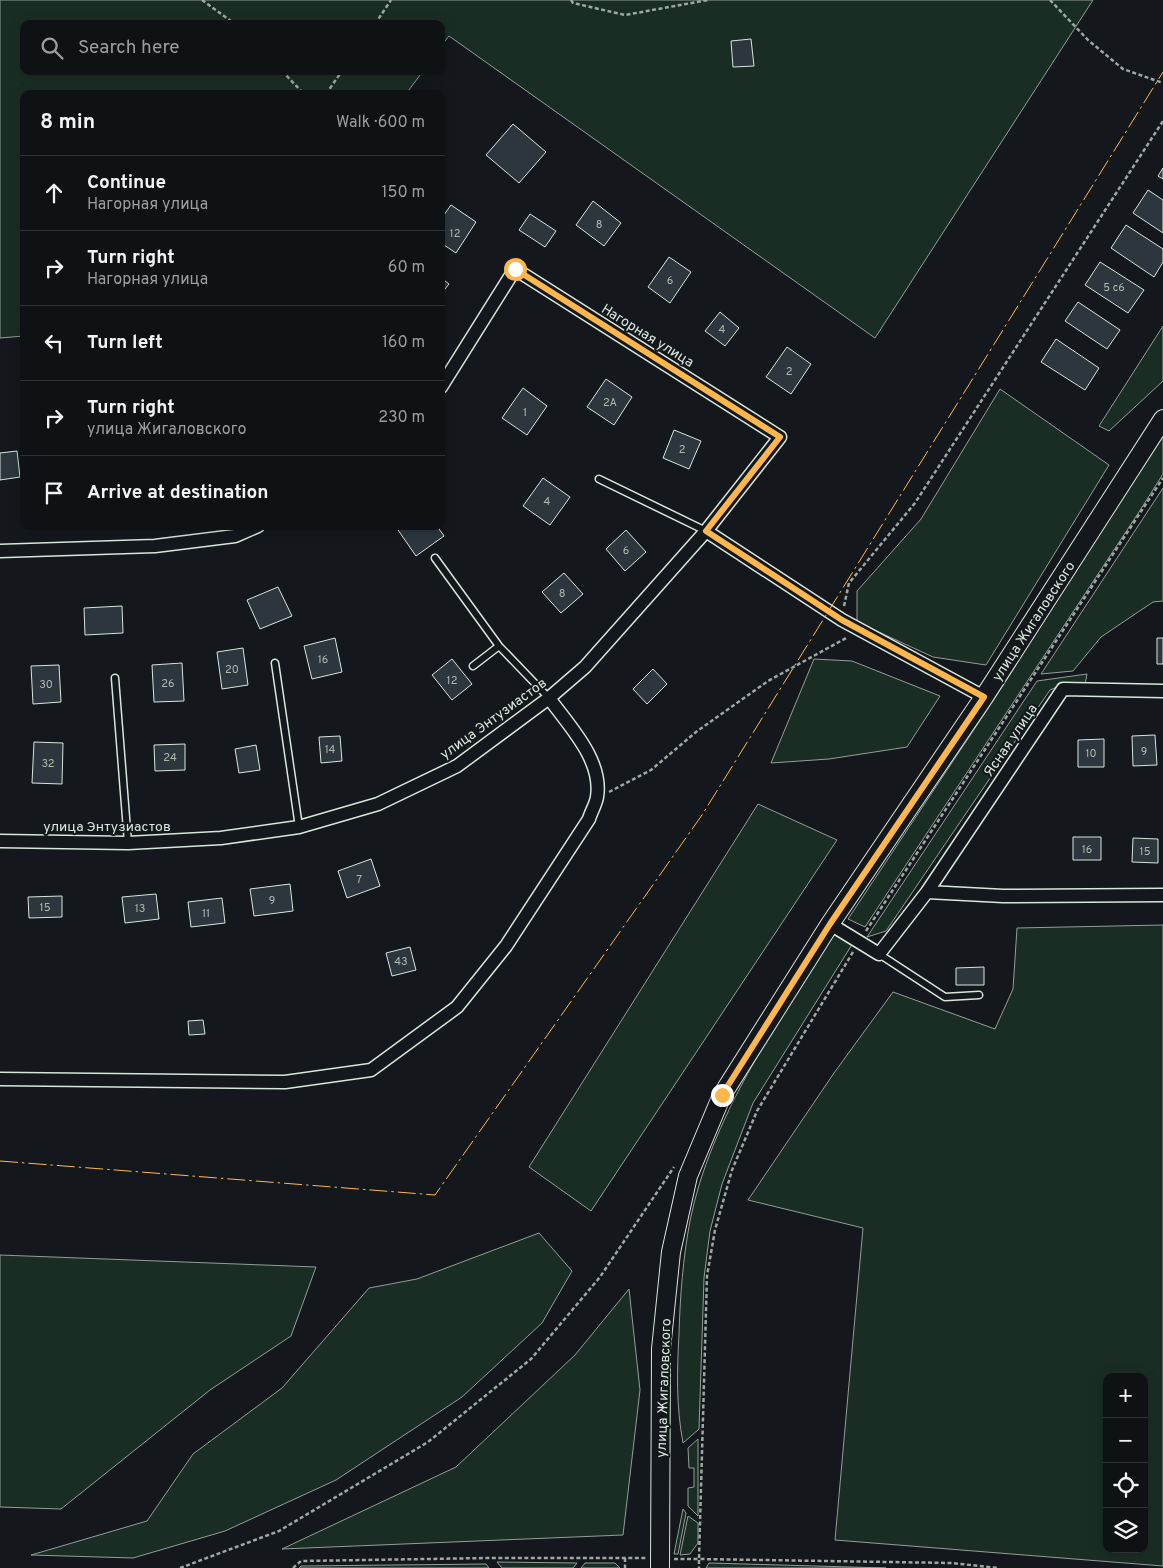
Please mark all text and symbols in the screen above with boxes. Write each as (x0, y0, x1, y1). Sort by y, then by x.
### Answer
search box (20, 20, 445, 75)
icon: search (38, 34, 66, 62)
text: Search here (78, 36, 180, 60)
text: 8 min (40, 109, 95, 136)
text: Walk · 600 m (336, 113, 425, 133)
text: Continue (87, 171, 166, 195)
icon: ahead (40, 179, 68, 207)
text: 150 m (382, 183, 425, 203)
text: Нагорная улица (87, 195, 208, 215)
house number: 8 (596, 218, 602, 232)
house number: 12 (450, 227, 460, 241)
text: Turn right (87, 246, 175, 270)
icon: right (40, 254, 68, 282)
text: 60 m (388, 258, 425, 278)
route start (504, 258, 527, 281)
text: Нагорная улица (87, 270, 208, 290)
house number: 6 (667, 274, 673, 288)
house number: 5 с6 (1103, 281, 1125, 295)
street label: Нагорная улица (598, 301, 697, 372)
house number: 4 (719, 323, 726, 337)
icon: left (40, 329, 68, 357)
text: Turn left (87, 331, 163, 355)
text: 160 m (382, 333, 425, 353)
house number: 2 (786, 365, 792, 379)
text: Turn right (87, 396, 175, 420)
house number: 2А (603, 396, 617, 410)
icon: right (40, 404, 68, 432)
house number: 1 (523, 406, 527, 420)
text: 230 m (378, 408, 425, 428)
text: улица Жигаловского (87, 420, 247, 440)
house number: 2 (679, 443, 685, 457)
icon: arrive (40, 479, 68, 507)
text: Arrive at destination (87, 481, 268, 505)
house number: 4 (544, 495, 551, 509)
house number: 6 (623, 544, 629, 558)
street label: улица Жигаловского (989, 558, 1080, 685)
house number: 8 (559, 587, 565, 601)
house number: 16 (318, 653, 328, 667)
house number: 20 (225, 663, 239, 677)
house number: 12 (447, 674, 457, 688)
street label: улица Энтузиастов (437, 675, 550, 764)
house number: 26 (161, 677, 175, 691)
house number: 30 (39, 678, 53, 692)
street label: Ясная улица (981, 701, 1042, 781)
house number: 14 (325, 743, 336, 757)
house number: 9 (1141, 745, 1147, 759)
house number: 10 (1085, 747, 1097, 761)
house number: 24 (163, 751, 177, 765)
house number: 32 (41, 757, 55, 771)
street label: улица Энтузиастов (43, 819, 171, 836)
house number: 16 (1082, 843, 1092, 857)
house number: 15 (1140, 845, 1151, 859)
house number: 7 (356, 873, 362, 887)
house number: 9 (269, 894, 275, 908)
house number: 15 (40, 901, 51, 915)
house number: 13 (135, 902, 145, 916)
house number: 11 (202, 907, 210, 921)
house number: 43 (394, 955, 408, 969)
route end (711, 1084, 734, 1107)
street label: улица Жигаловского (654, 1318, 675, 1458)
map controls (1103, 1373, 1148, 1553)
button: + (1103, 1373, 1148, 1418)
button: − (1103, 1418, 1148, 1463)
button: locate (1103, 1463, 1148, 1508)
button: layers (1103, 1508, 1148, 1553)

